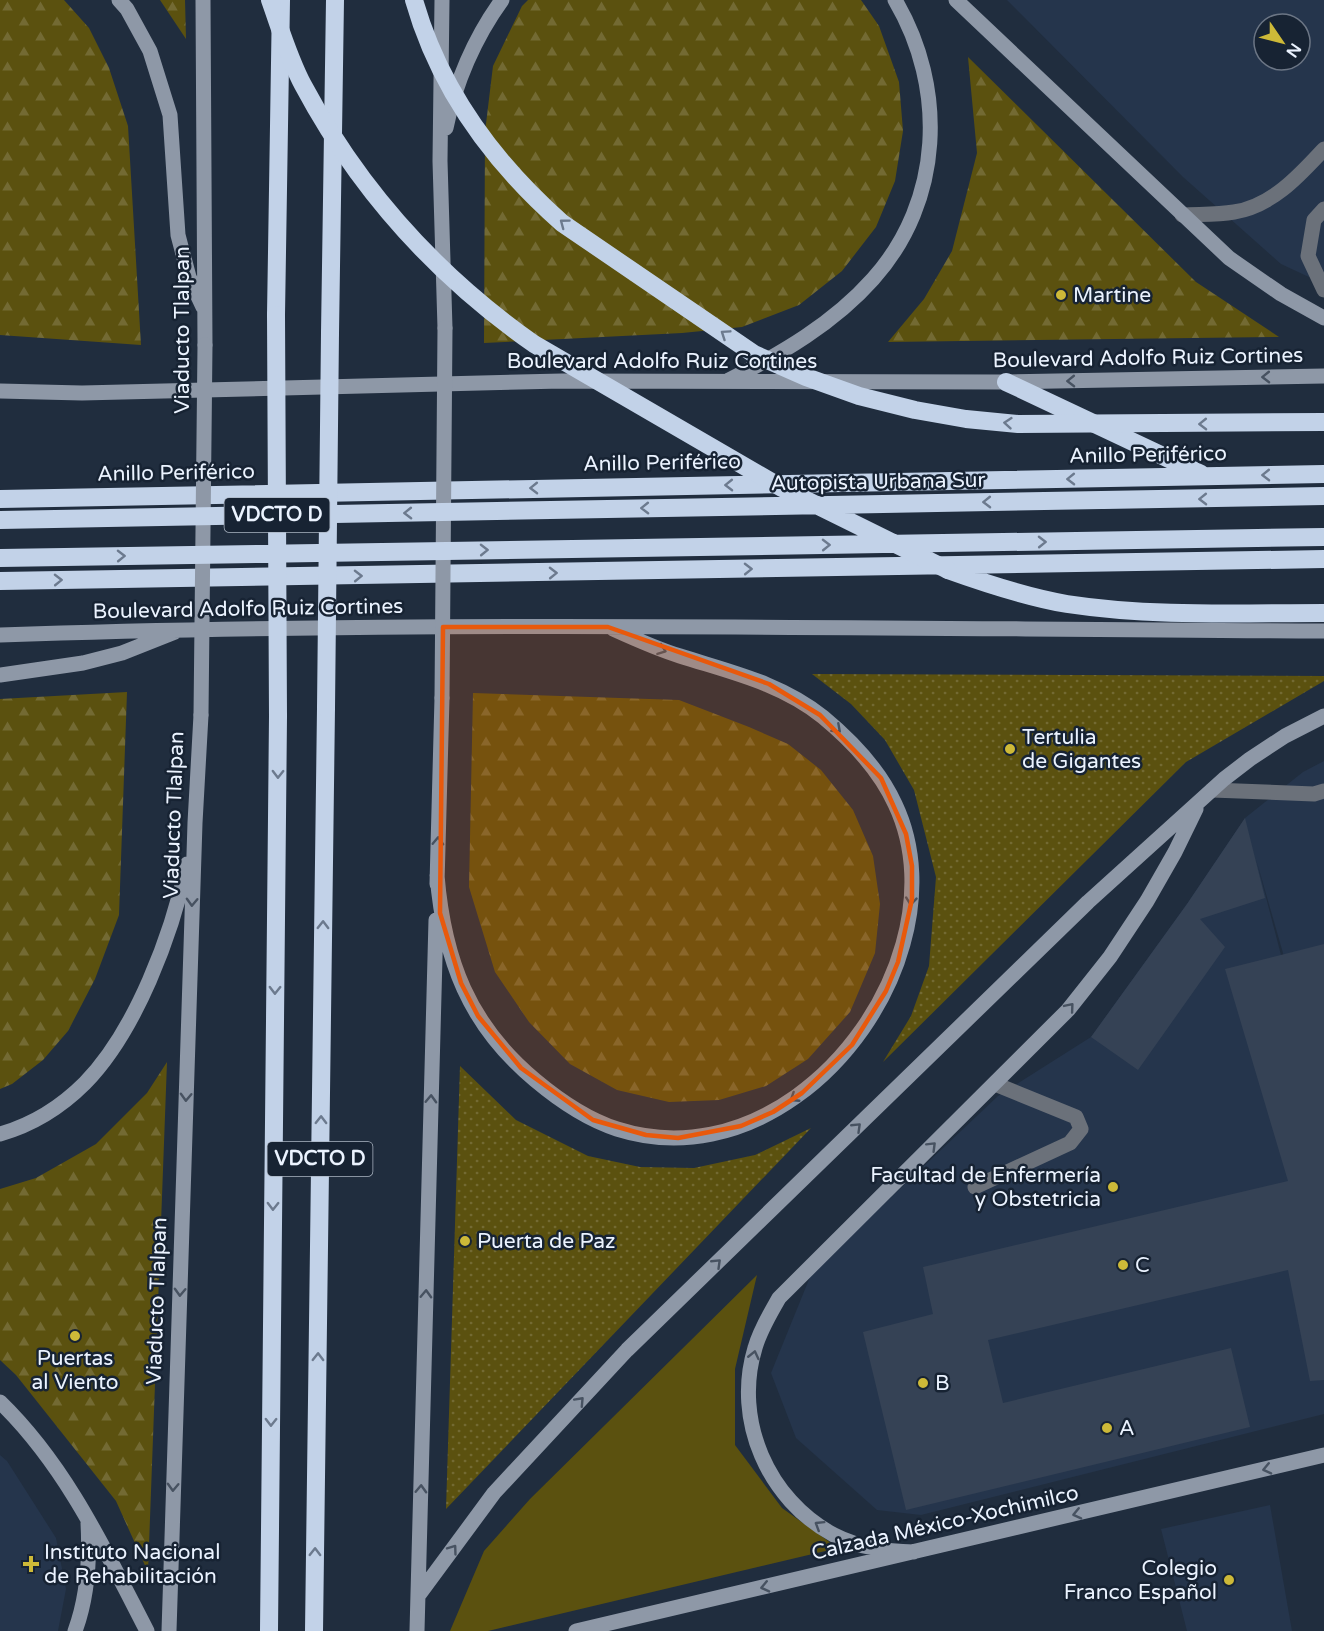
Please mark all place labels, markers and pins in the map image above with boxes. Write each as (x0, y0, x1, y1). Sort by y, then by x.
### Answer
place label: Martine (1073, 283, 1151, 308)
marker: Martine (1054, 288, 1068, 302)
place label: Tertulia de Gigantes (1022, 725, 1141, 774)
marker: Tertulia de Gigantes (1003, 742, 1017, 756)
place label: Facultad de Enfermería y Obstetricia (870, 1163, 1101, 1212)
marker: Facultad de Enfermería y Obstetricia (1106, 1180, 1120, 1194)
place label: Puerta de Paz (477, 1229, 615, 1254)
marker: Puerta de Paz (458, 1234, 472, 1248)
place label: C (1135, 1253, 1150, 1278)
marker: C (1116, 1258, 1130, 1272)
marker: Puertas al Viento (68, 1329, 82, 1343)
place label: Puertas al Viento (31, 1346, 119, 1395)
place label: B (935, 1371, 950, 1396)
marker: B (916, 1376, 930, 1390)
place label: A (1119, 1416, 1135, 1441)
marker: A (1100, 1421, 1114, 1435)
place label: Instituto Nacional de Rehabilitación (44, 1540, 220, 1589)
marker: Instituto Nacional de Rehabilitación (22, 1555, 40, 1573)
place label: Colegio Franco Español (1064, 1556, 1217, 1605)
marker: Colegio Franco Español (1222, 1573, 1236, 1587)

